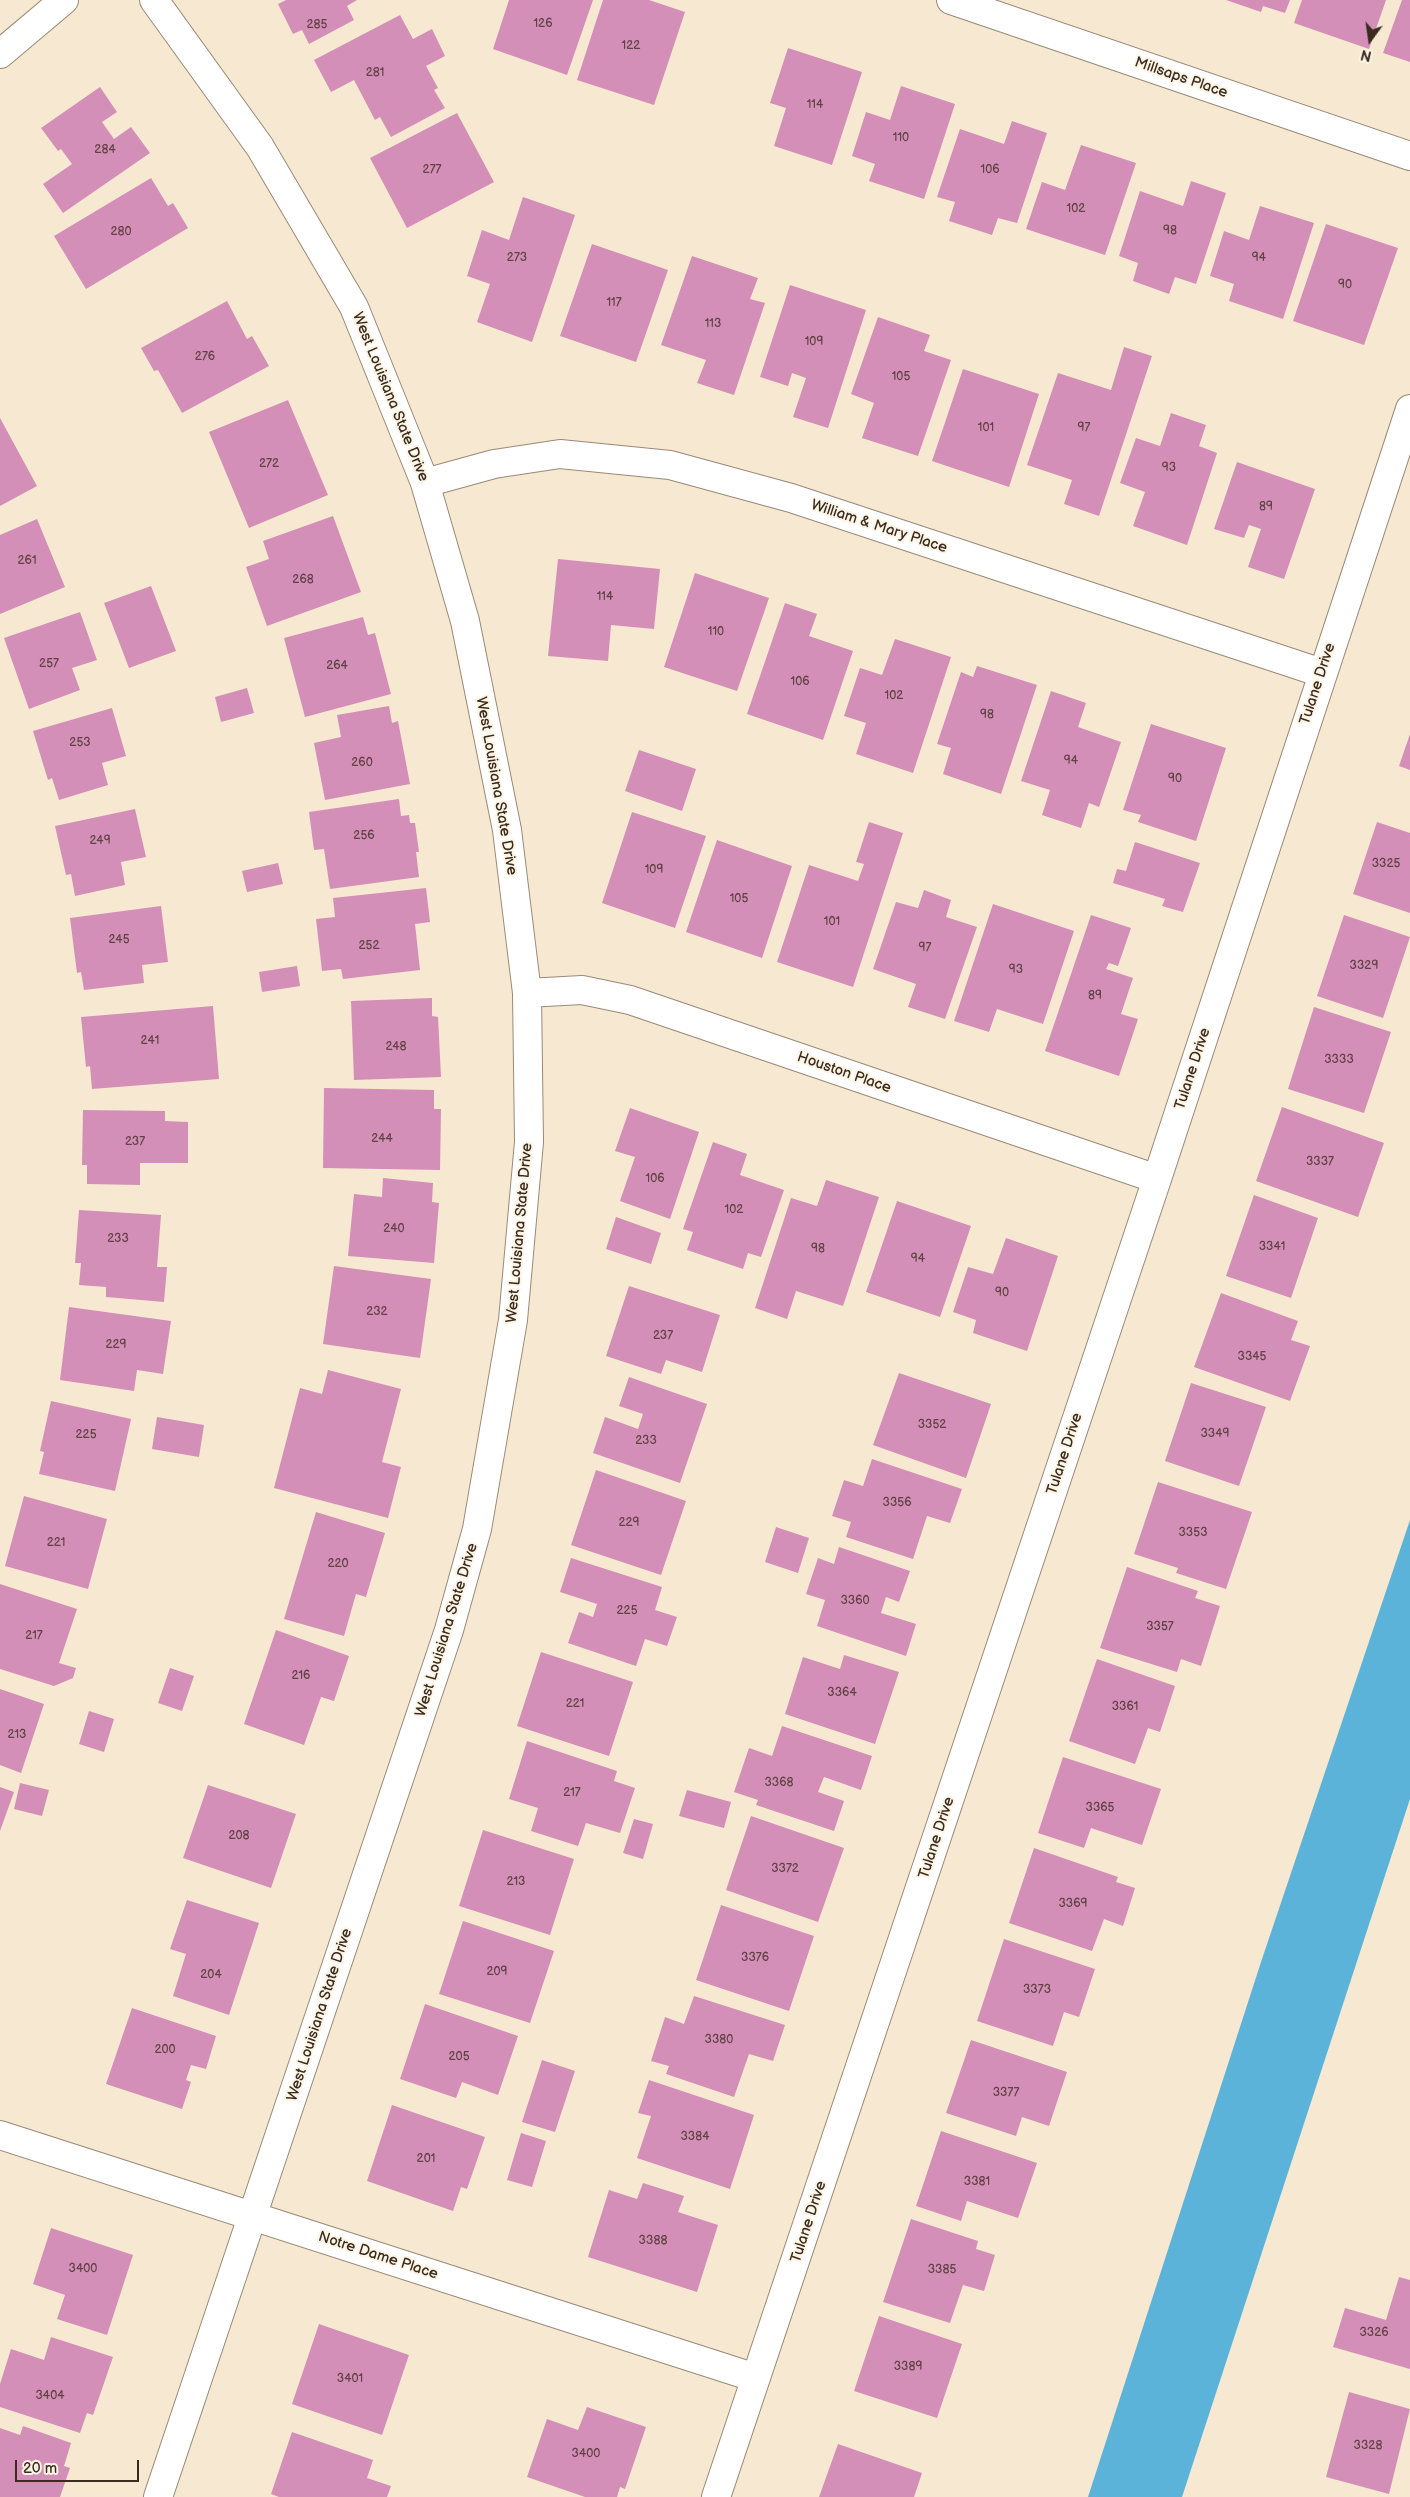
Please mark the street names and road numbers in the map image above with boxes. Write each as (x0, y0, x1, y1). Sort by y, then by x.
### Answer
street label: Millsaps Place (1132, 54, 1230, 102)
street label: West Louisiana State Drive (348, 310, 432, 484)
street label: William & Mary Place (809, 496, 949, 558)
street label: Tulane Drive (1296, 641, 1340, 727)
street label: West Louisiana State Drive (471, 695, 521, 877)
street label: Tulane Drive (1171, 1026, 1215, 1112)
street label: Houston Place (795, 1048, 893, 1098)
street label: West Louisiana State Drive (503, 1142, 537, 1324)
street label: Tulane Drive (1043, 1411, 1087, 1497)
street label: West Louisiana State Drive (412, 1541, 482, 1719)
street label: Tulane Drive (915, 1795, 959, 1881)
street label: West Louisiana State Drive (284, 1926, 356, 2104)
street label: Tulane Drive (787, 2179, 831, 2265)
street label: Notre Dame Place (316, 2228, 440, 2284)

